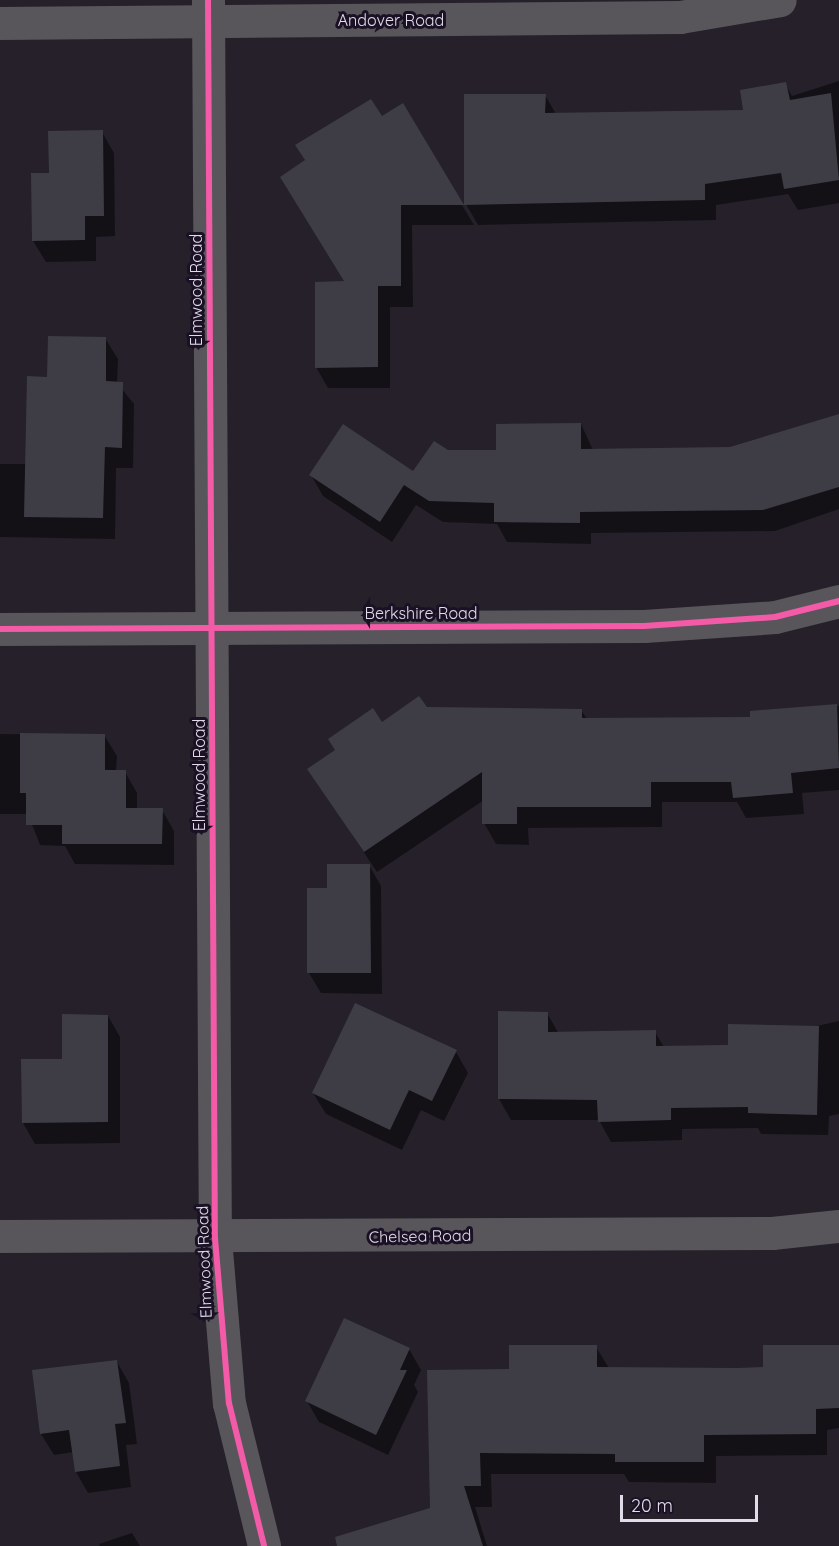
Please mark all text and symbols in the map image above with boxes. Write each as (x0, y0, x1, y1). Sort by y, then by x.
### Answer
street label: Andover Road (338, 10, 444, 30)
street label: Elmwood Road (186, 234, 206, 346)
street label: Berkshire Road (364, 603, 478, 623)
street label: Elmwood Road (189, 719, 209, 831)
street label: Elmwood Road (192, 1205, 216, 1319)
street label: Chelsea Road (369, 1226, 471, 1246)
scale bar (623, 1483, 761, 1521)
text: 20 m (631, 1494, 673, 1517)

